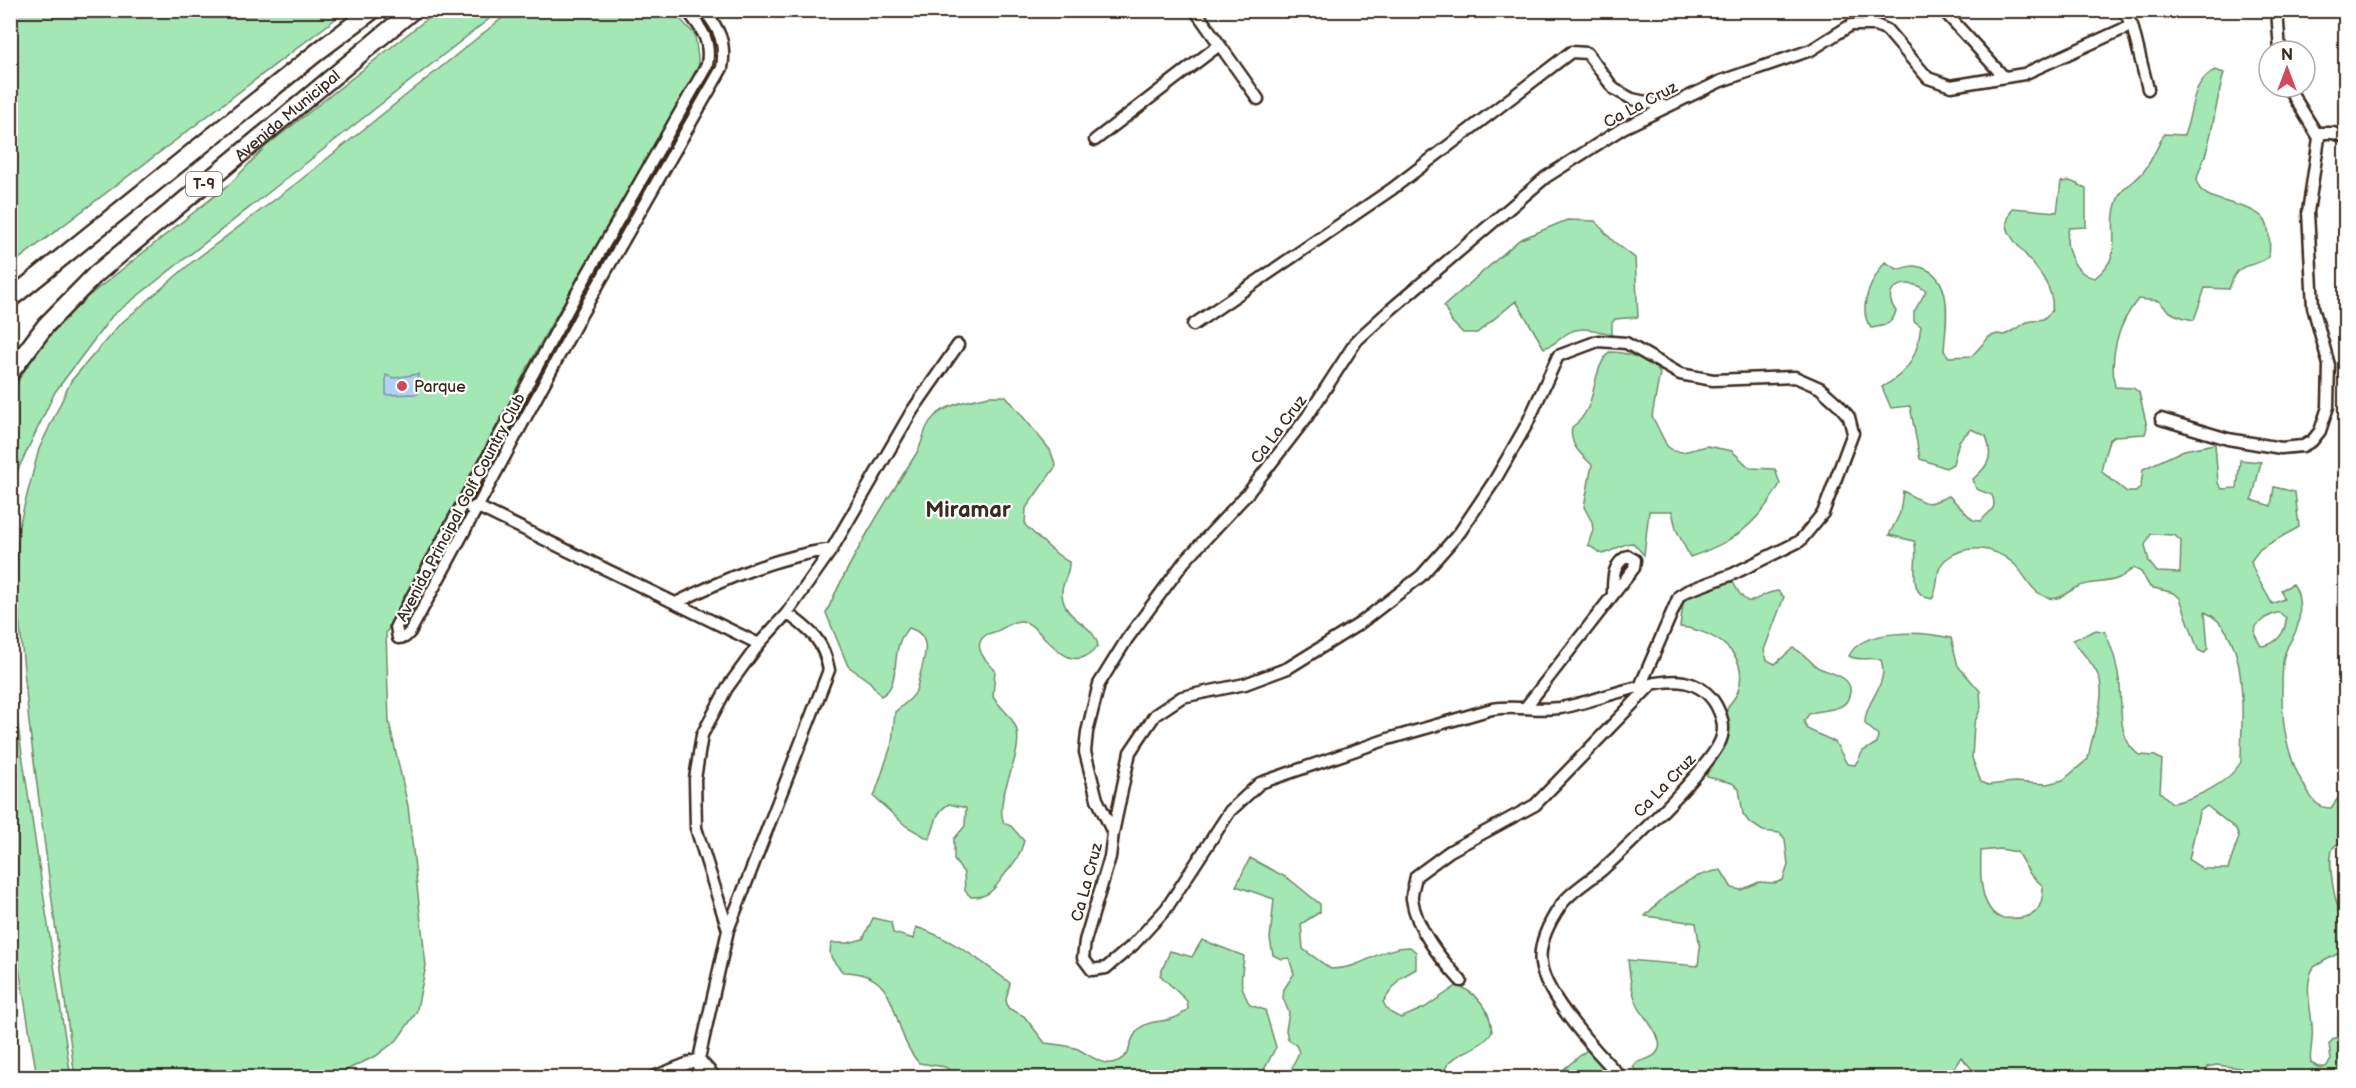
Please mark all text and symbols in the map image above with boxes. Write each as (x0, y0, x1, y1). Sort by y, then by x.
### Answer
north arrow (2257, 39, 2317, 99)
text: N (2281, 46, 2293, 65)
street label: Avenida Municipal (231, 67, 345, 165)
street label: Ca La Cruz (1601, 78, 1681, 133)
road number: T-9 (186, 172, 222, 196)
place label: Parque (414, 378, 466, 397)
marker: Parque (395, 379, 409, 393)
street label: Avenida Principal Golf Country Club (393, 390, 530, 625)
street label: Ca La Cruz (1247, 392, 1311, 468)
district label: Miramar (925, 497, 1011, 524)
street label: Ca La Cruz (1630, 750, 1700, 822)
street label: Ca La Cruz (1068, 841, 1107, 924)

